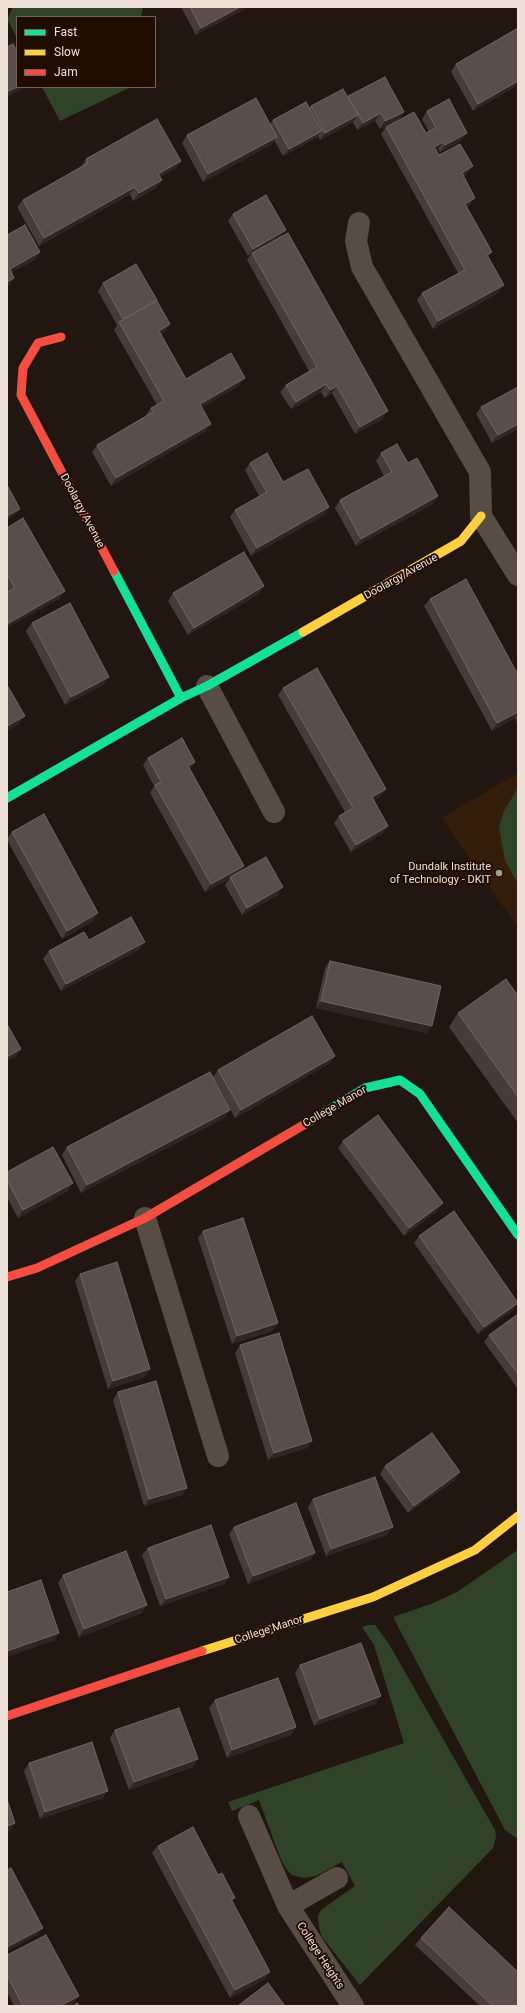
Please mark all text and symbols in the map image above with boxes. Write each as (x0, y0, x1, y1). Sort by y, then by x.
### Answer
legend (16, 16, 156, 88)
text: Fast (54, 25, 77, 39)
text: Slow (54, 45, 80, 59)
text: Jam (54, 65, 78, 79)
street label: Doolargy Avenue (57, 472, 107, 550)
street label: Doolargy Avenue (362, 551, 440, 603)
place label: Dundalk Institute of Technology - DKIT (390, 860, 491, 886)
marker: Dundalk Institute of Technology - DKIT (494, 868, 504, 878)
street label: College Manor (301, 1084, 369, 1130)
street label: College Manor (233, 1613, 305, 1647)
street label: College Heights (293, 1920, 347, 1992)

